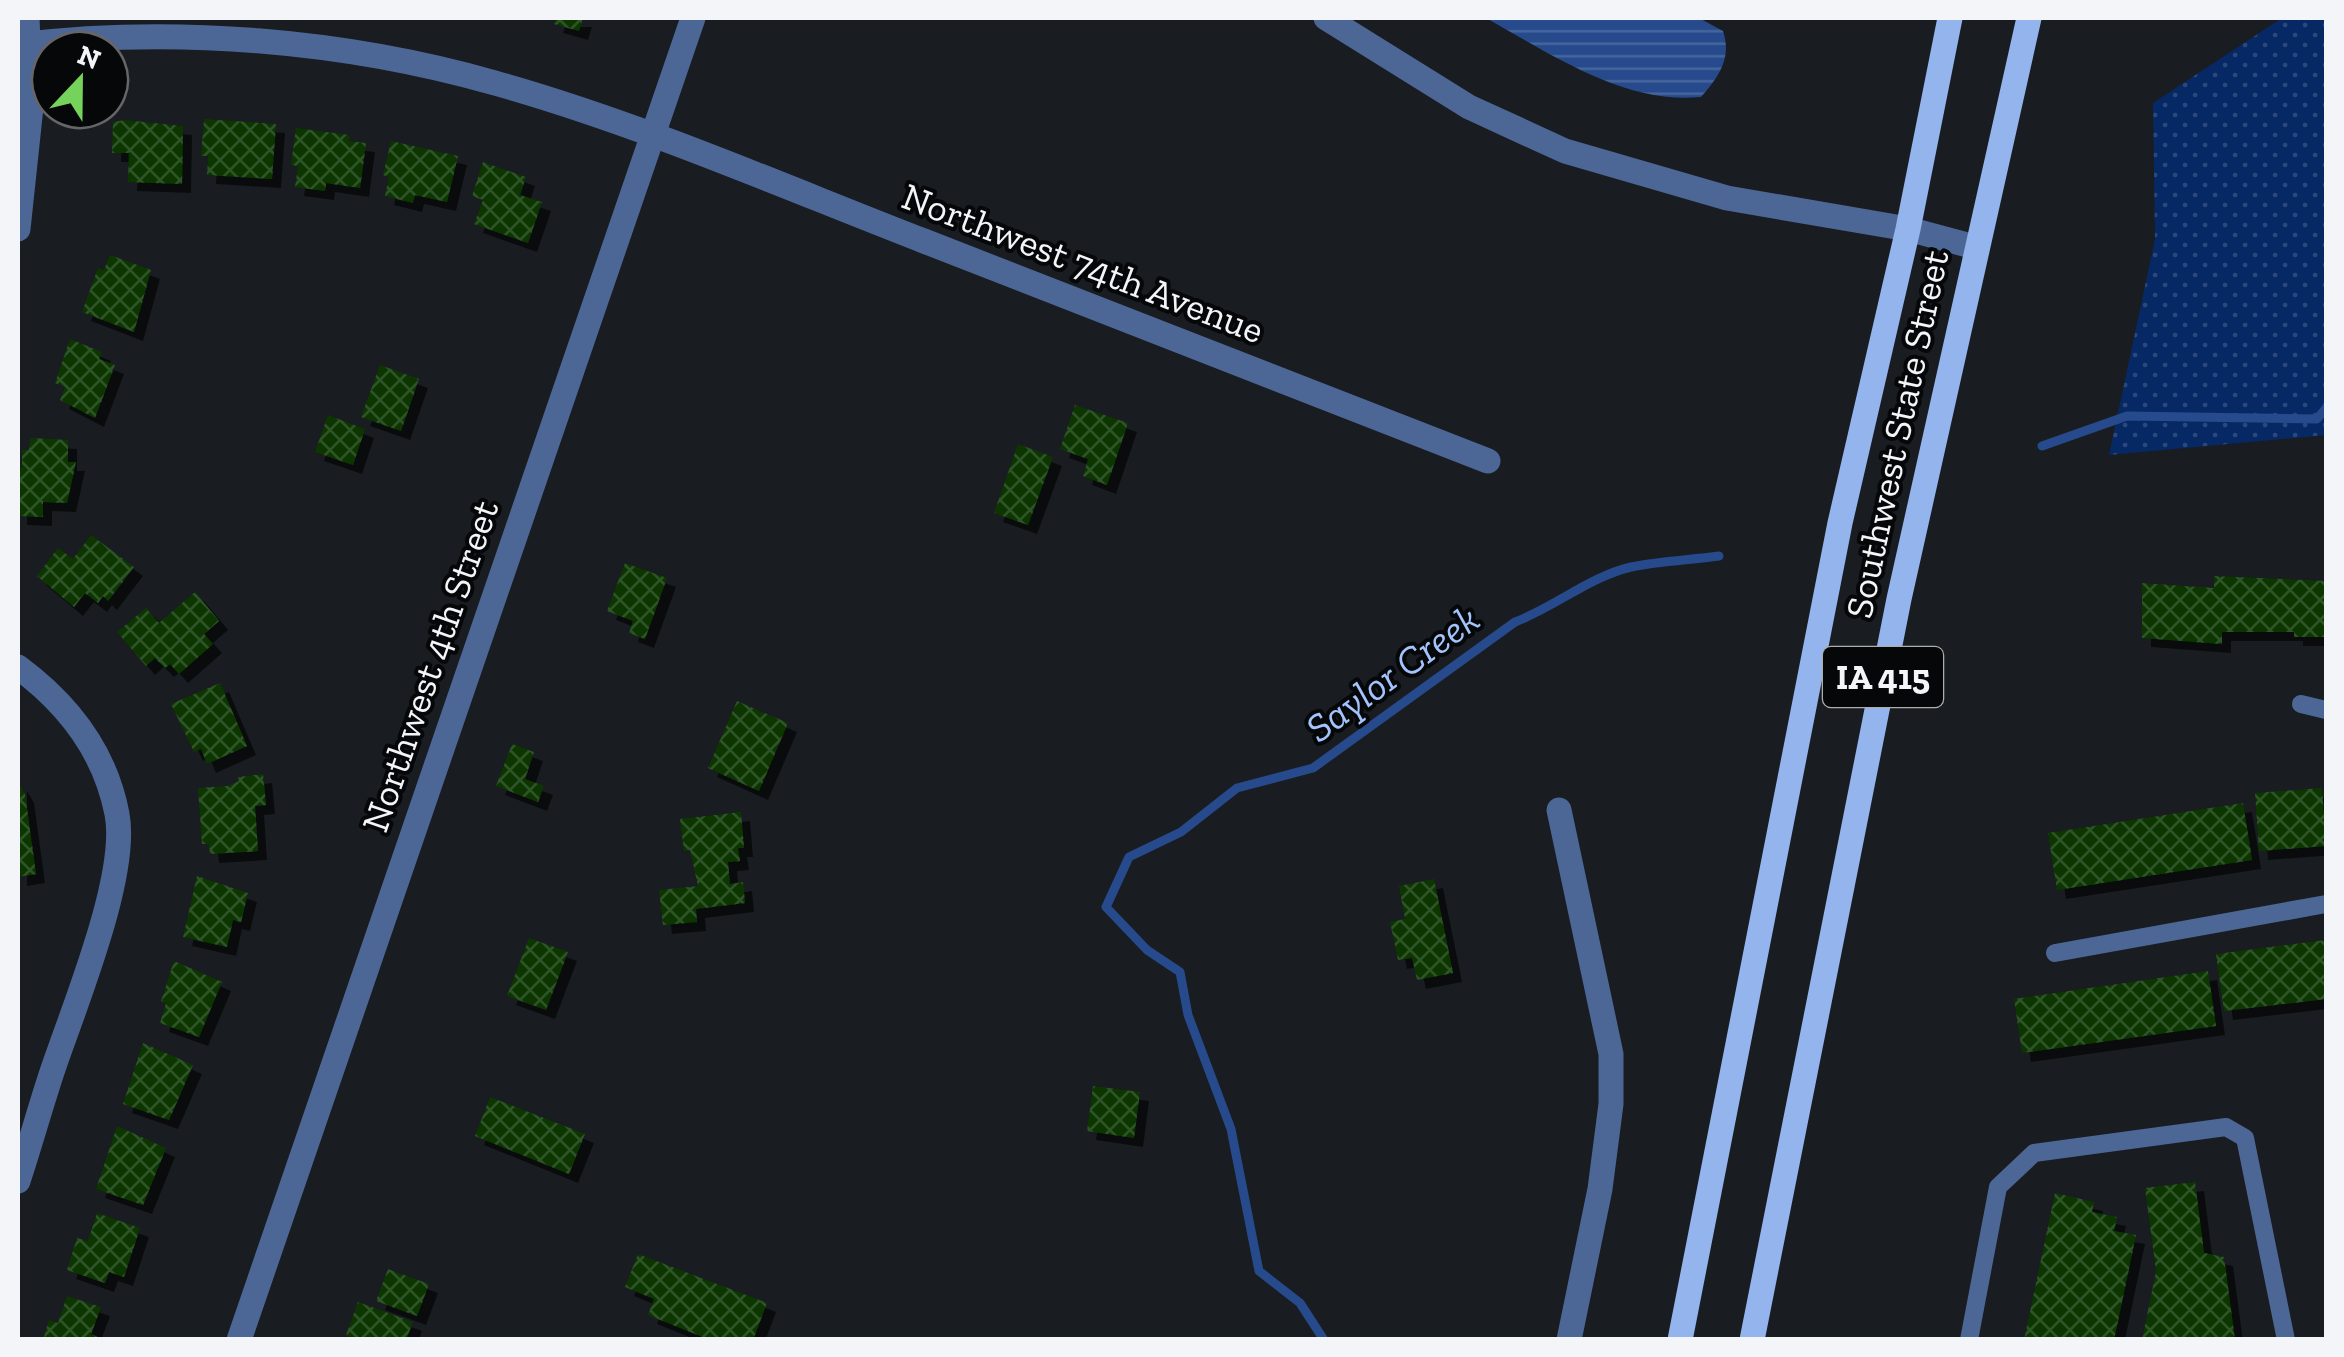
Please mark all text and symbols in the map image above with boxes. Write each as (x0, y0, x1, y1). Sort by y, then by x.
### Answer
north arrow (30, 30, 130, 130)
text: N (73, 38, 105, 77)
street label: Northwest 74th Avenue (896, 173, 1270, 353)
street label: Southwest State Street (1836, 246, 1958, 622)
street label: Northwest 4th Street (352, 494, 508, 838)
water label: Saylor Creek (1296, 594, 1488, 752)
road number: IA 415 (1823, 647, 1943, 707)

